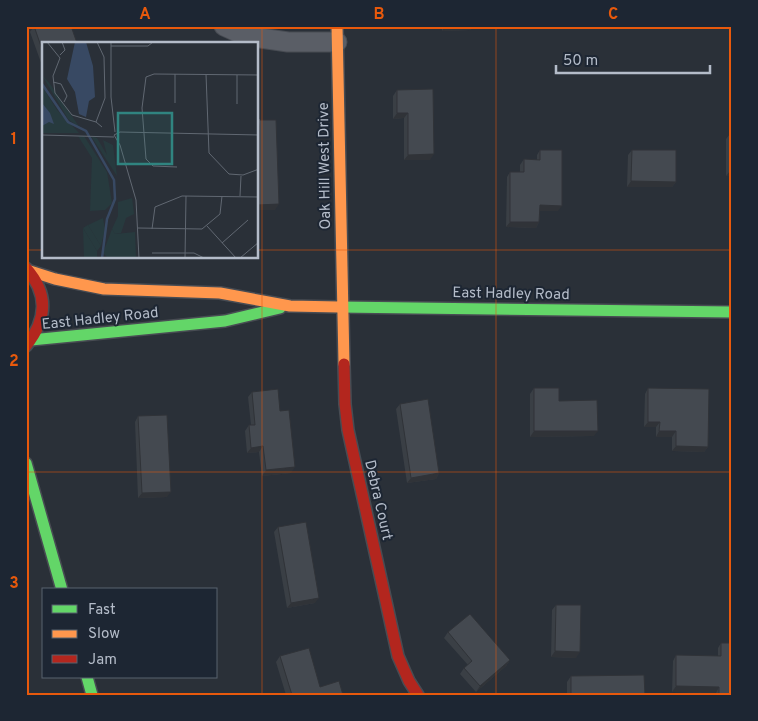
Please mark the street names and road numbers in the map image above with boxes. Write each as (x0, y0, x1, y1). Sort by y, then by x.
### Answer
street label: Oak Hill West Drive (315, 102, 336, 230)
street label: East Hadley Road (452, 284, 570, 305)
street label: East Hadley Road (41, 304, 160, 335)
street label: Debra Court (359, 458, 396, 542)

